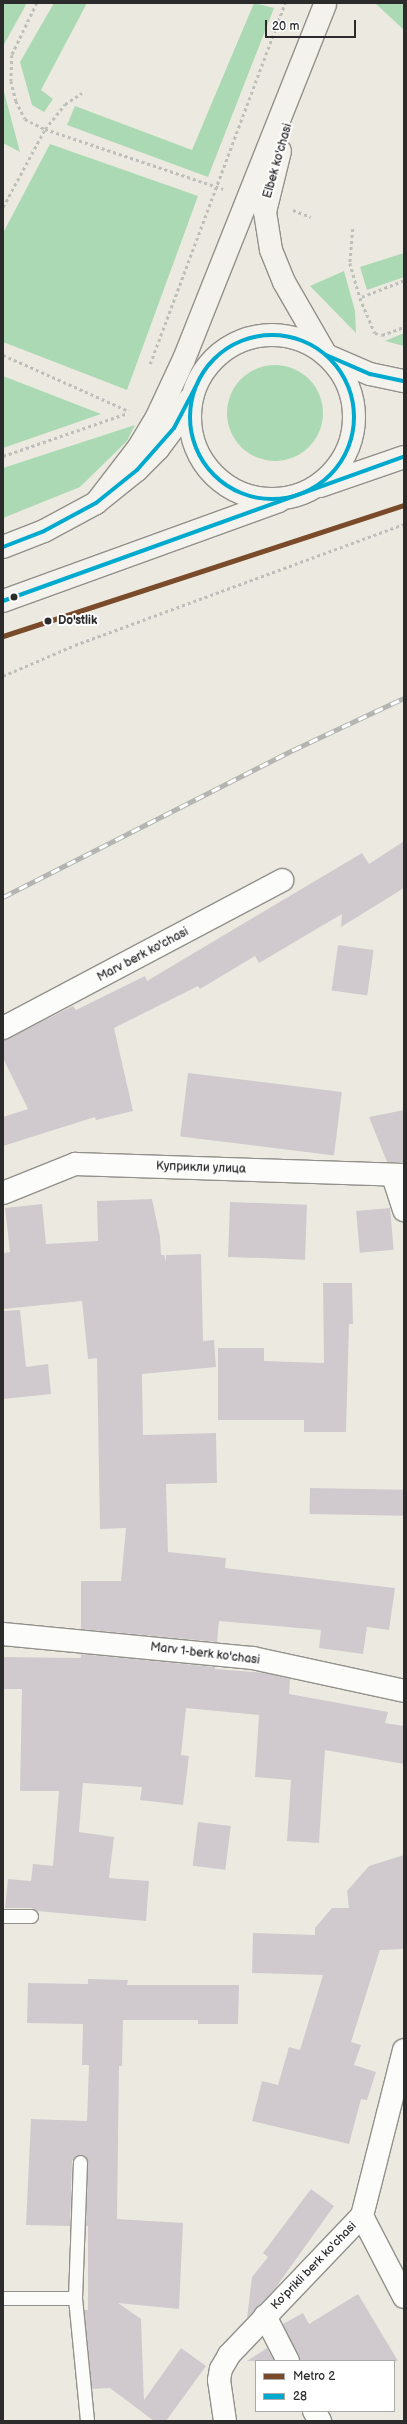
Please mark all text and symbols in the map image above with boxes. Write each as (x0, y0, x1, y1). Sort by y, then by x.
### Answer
scale bar (267, 12, 358, 38)
text: 20 m (272, 19, 299, 34)
street label: Elbek ko'chasi (260, 122, 296, 200)
unlabelled marker (9, 592, 19, 602)
marker: Do'stlik (41, 614, 55, 628)
place label: Do'stlik (58, 614, 97, 628)
street label: Marv berk ko'chasi (95, 925, 191, 985)
street label: Куприкли улица (156, 1159, 246, 1177)
street label: Marv 1-berk ko'chasi (149, 1640, 261, 1668)
street label: Ko'prikli berk ko'chasi (268, 2219, 360, 2313)
legend (255, 2360, 395, 2412)
text: Metro 2 (293, 2369, 335, 2384)
text: 28 (293, 2389, 307, 2404)

